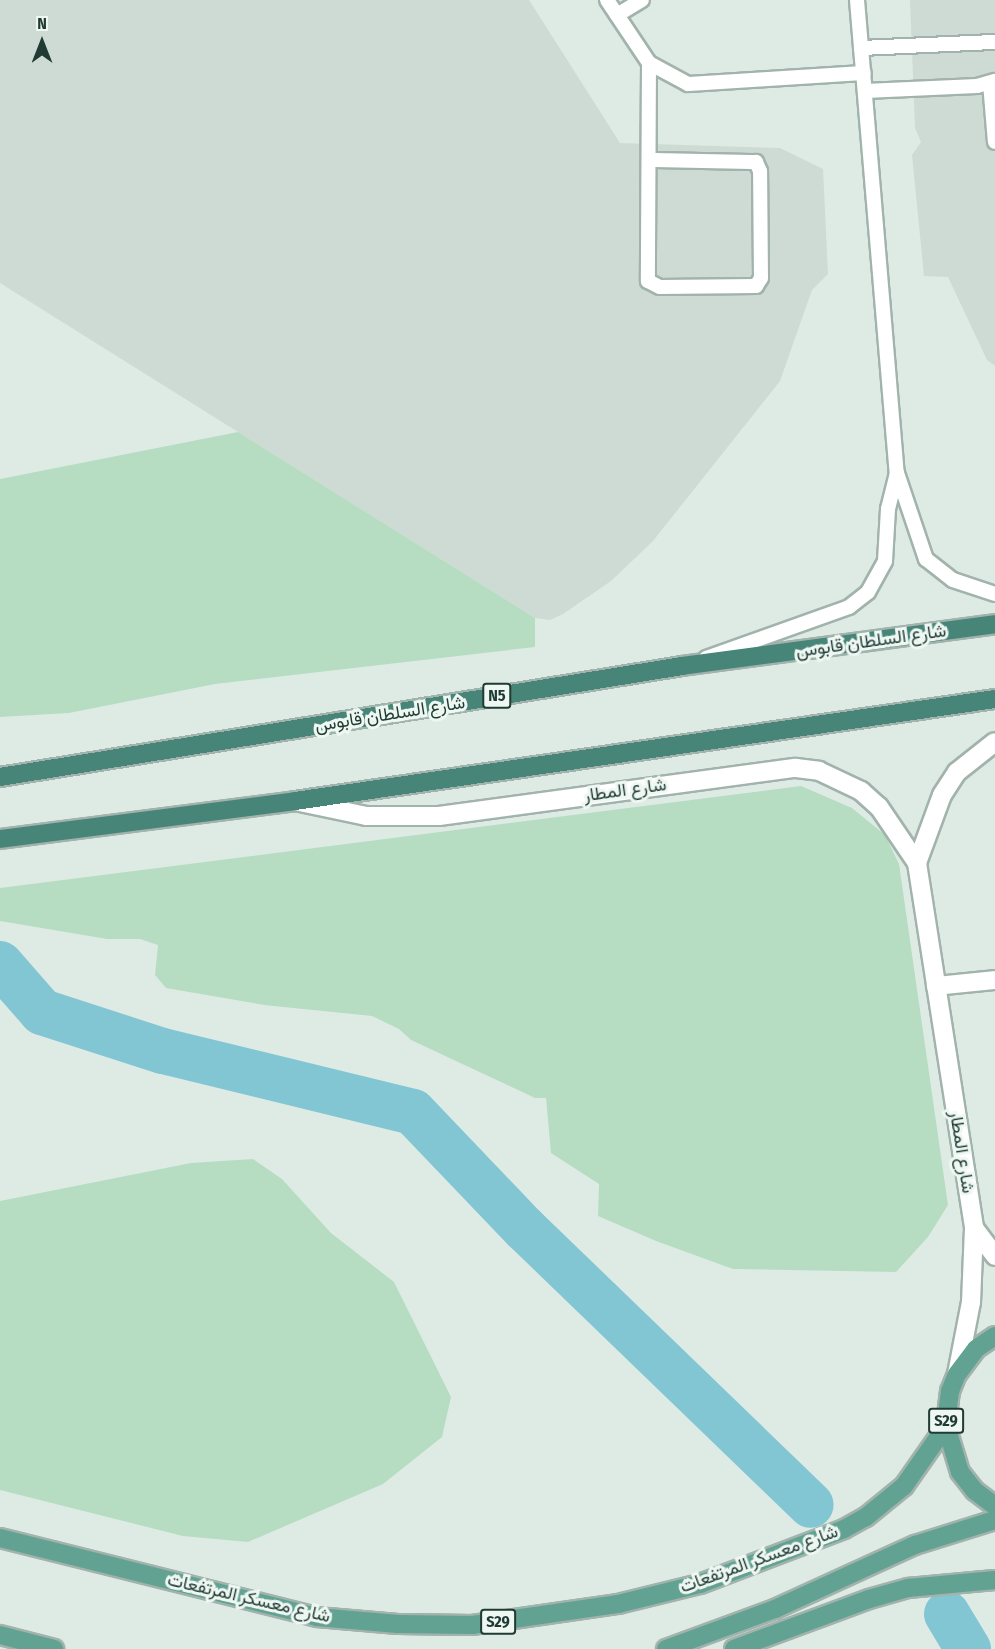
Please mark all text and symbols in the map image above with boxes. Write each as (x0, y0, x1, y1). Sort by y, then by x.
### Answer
north arrow (12, 12, 72, 72)
text: N (37, 14, 47, 33)
street label: شارع السلطان قابوس (794, 620, 948, 662)
road number: N5 (482, 683, 512, 709)
street label: شارع السلطان قابوس (313, 691, 467, 737)
street label: شارع المطار (582, 774, 668, 806)
street label: شارع المطار (945, 1109, 979, 1195)
road number: S29 (928, 1408, 964, 1434)
street label: شارع معسكر المرتفعات (677, 1520, 841, 1598)
street label: شارع معسكر المرتفعات (165, 1569, 333, 1627)
road number: S29 (480, 1609, 516, 1635)

